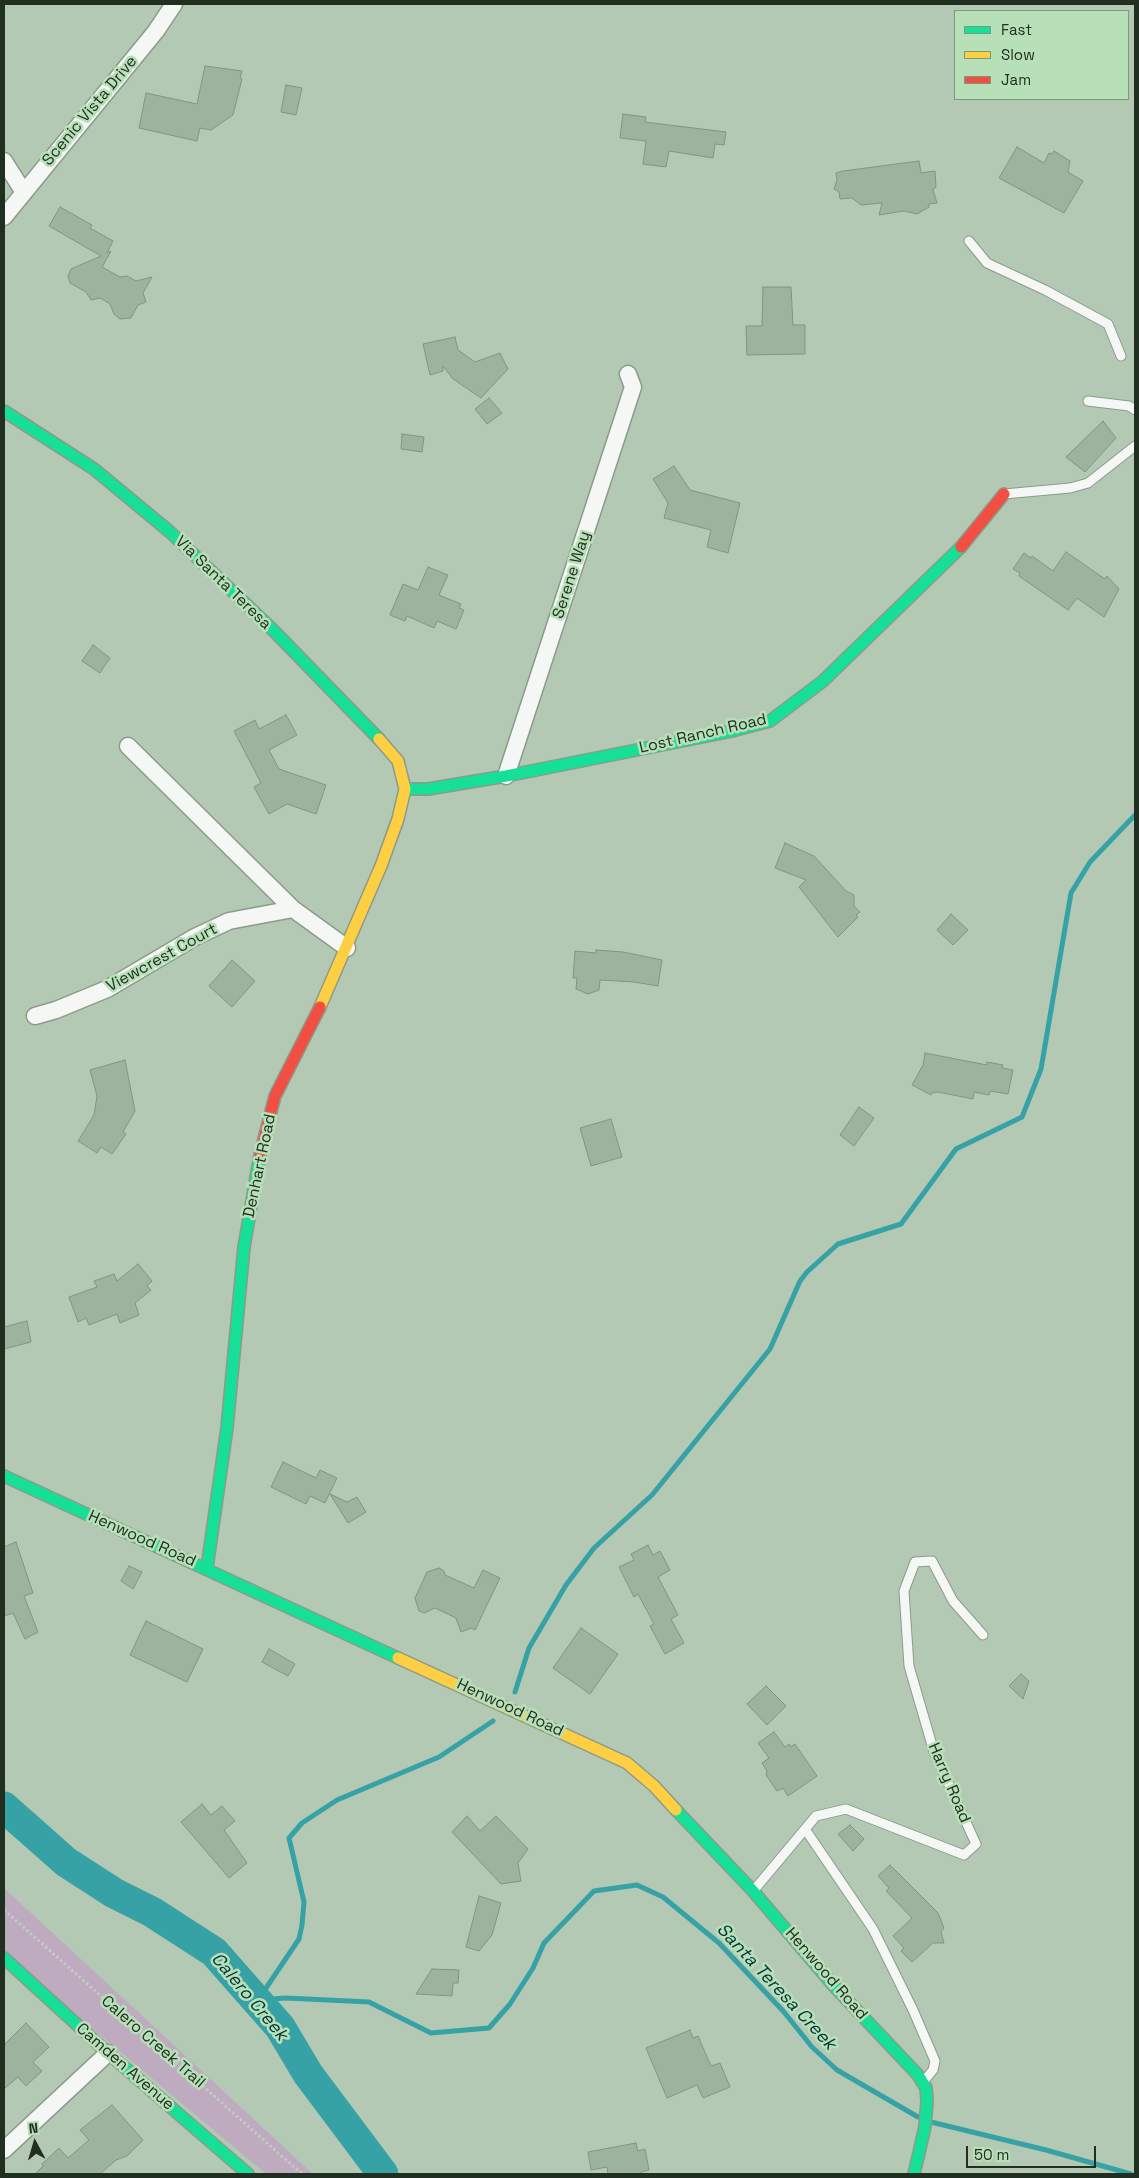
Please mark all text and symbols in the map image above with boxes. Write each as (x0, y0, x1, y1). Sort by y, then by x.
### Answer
legend (954, 10, 1129, 100)
text: Fast (1001, 20, 1032, 39)
text: Slow (1001, 45, 1035, 64)
street label: Scenic Vista Drive (39, 52, 141, 170)
text: Jam (1001, 70, 1031, 89)
street label: Serene Way (549, 529, 595, 621)
street label: Via Santa Teresa (171, 532, 275, 634)
street label: Lost Ranch Road (637, 710, 769, 758)
street label: Viewcrest Court (103, 920, 221, 996)
street label: Denhart Road (240, 1112, 280, 1220)
street label: Henwood Road (85, 1507, 199, 1571)
street label: Henwood Road (453, 1675, 567, 1741)
street label: Harry Road (924, 1740, 974, 1826)
water label: Santa Teresa Creek (712, 1919, 840, 2055)
street label: Henwood Road (781, 1924, 871, 2024)
water label: Calero Creek (206, 1949, 292, 2045)
street label: Calero Creek Trail (97, 1992, 209, 2092)
street label: Camden Avenue (72, 2019, 178, 2115)
north arrow (10, 2118, 60, 2168)
text: N (28, 2119, 39, 2138)
scale bar (969, 2136, 1099, 2168)
text: 50 m (974, 2145, 1009, 2164)

